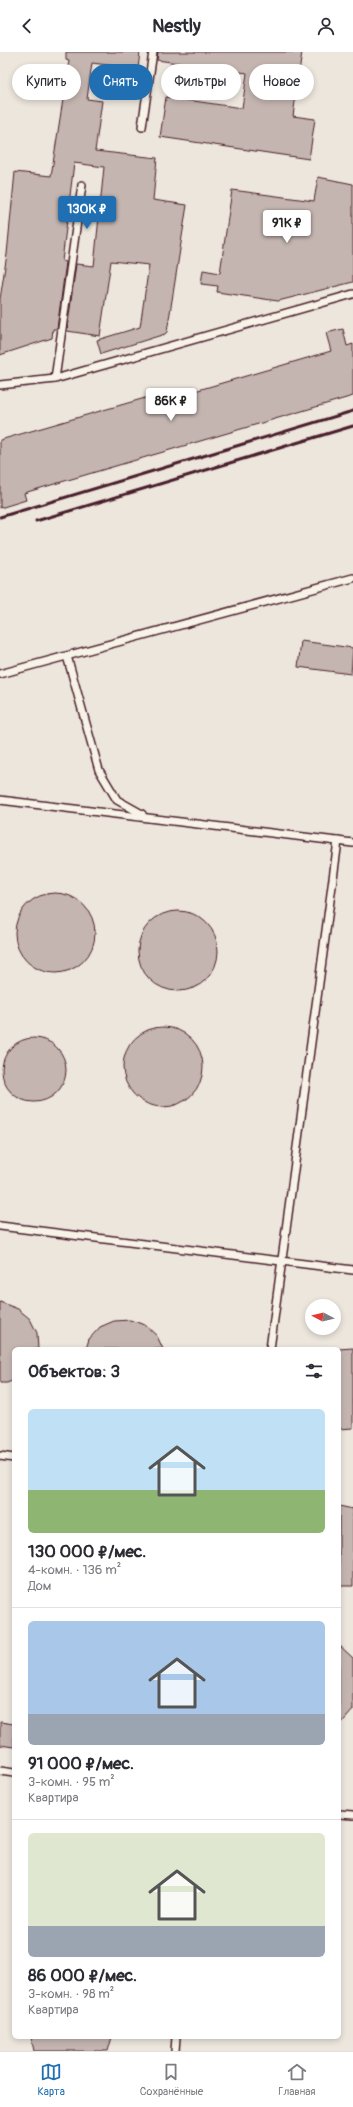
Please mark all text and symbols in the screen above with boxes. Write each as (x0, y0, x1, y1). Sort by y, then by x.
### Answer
icon: back (16, 15, 38, 37)
text: Nestly (152, 15, 201, 38)
icon: person (315, 15, 337, 37)
chip: Купить (12, 64, 81, 100)
chip: Снять (89, 64, 153, 100)
chip: Фильтры (161, 64, 241, 100)
chip: Новое (249, 64, 314, 100)
pin: 130K ₽ (54, 196, 120, 230)
text: 130K ₽ (67, 201, 107, 217)
pin: 91K ₽ (259, 210, 315, 244)
text: 91K ₽ (272, 215, 302, 231)
pin: 86K ₽ (143, 388, 199, 422)
text: 86K ₽ (155, 393, 187, 409)
north arrow (305, 1299, 341, 1335)
map controls (305, 1299, 341, 1335)
icon: filters (303, 1360, 325, 1382)
text: Объектов: 3 (28, 1361, 120, 1382)
icon: home (141, 1435, 213, 1507)
text: 130 000 ₽/мес. (28, 1541, 146, 1562)
text: 4-комн. · 136 m² (28, 1562, 121, 1578)
text: Дом (28, 1578, 51, 1594)
icon: home (141, 1647, 213, 1719)
text: 91 000 ₽/мес. (28, 1753, 134, 1774)
text: 3-комн. · 95 m² (28, 1774, 115, 1790)
text: Квартира (28, 1790, 79, 1806)
icon: home (141, 1859, 213, 1931)
text: 86 000 ₽/мес. (28, 1965, 137, 1986)
text: 3-комн. · 98 m² (28, 1986, 114, 2002)
text: Квартира (28, 2002, 79, 2018)
tab: Карта (37, 2061, 65, 2098)
tab: Сохранённые (140, 2061, 203, 2098)
tab: Главная (278, 2061, 315, 2098)

